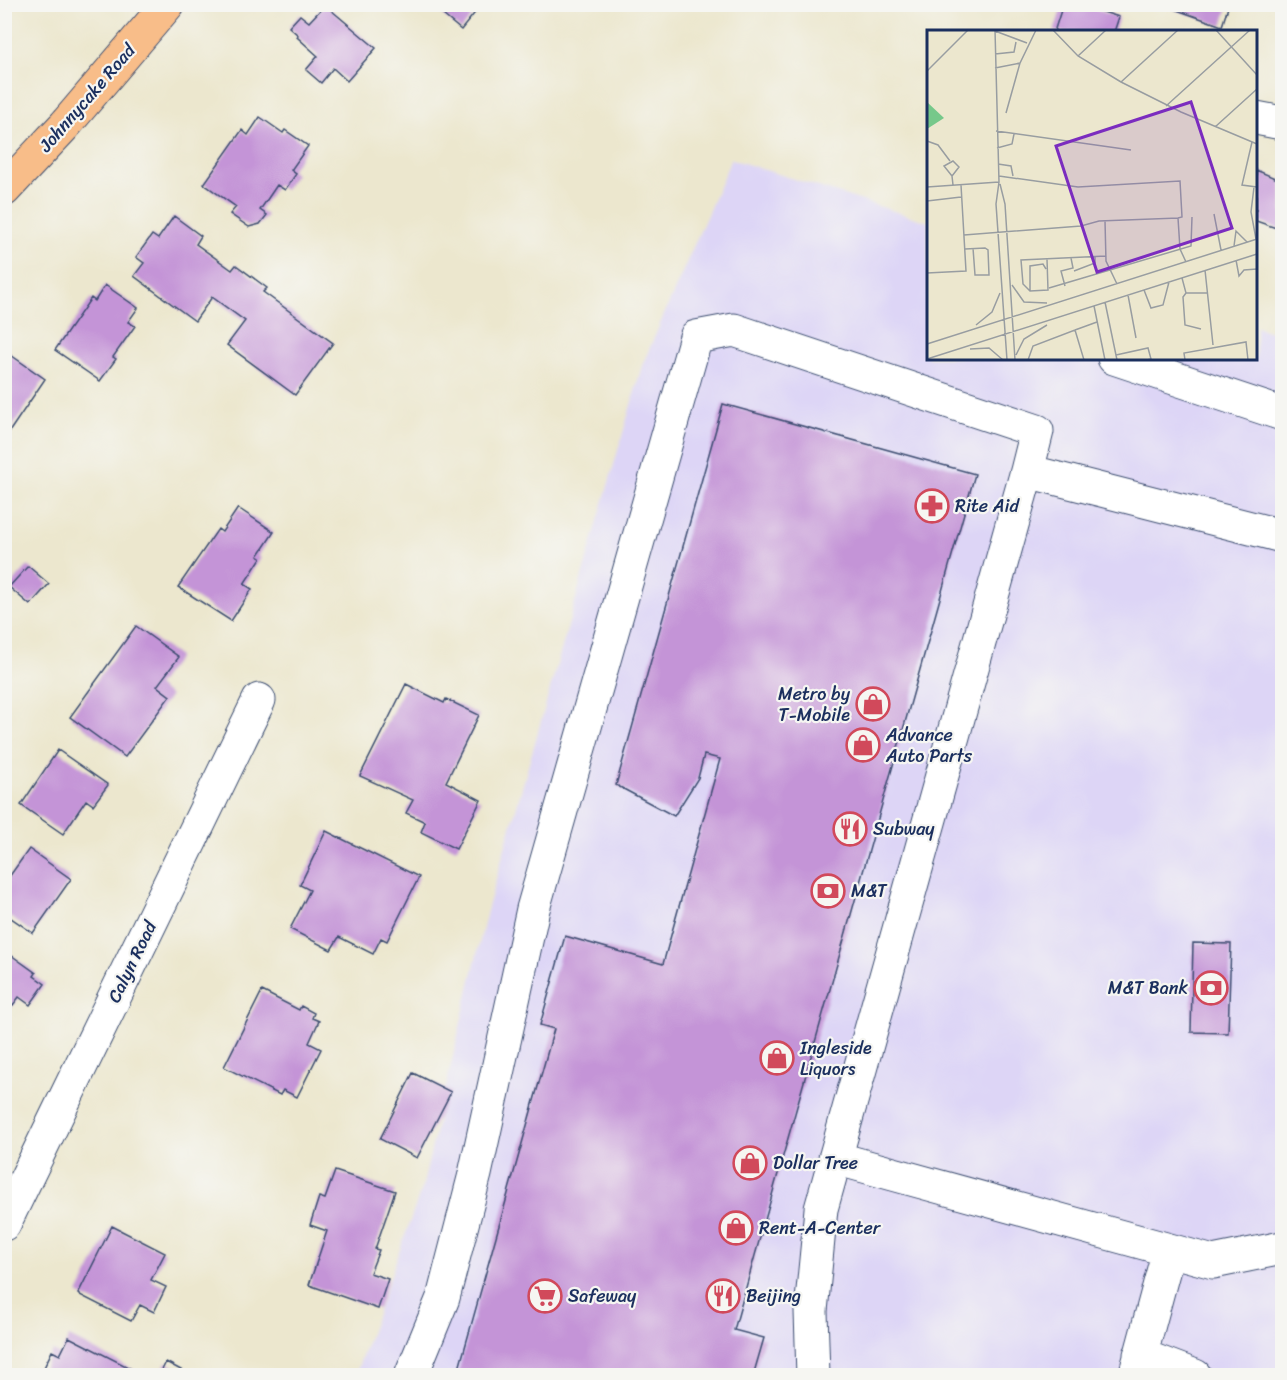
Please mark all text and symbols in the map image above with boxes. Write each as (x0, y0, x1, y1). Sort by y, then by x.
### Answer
inset map (927, 30, 1257, 360)
street label: Johnnycake Road (30, 35, 144, 160)
pharmacy icon: Rite Aid (914, 488, 950, 524)
place label: Rite Aid (955, 490, 1020, 522)
place label: Metro by T-Mobile (778, 678, 851, 731)
shop icon: Metro by T-Mobile (855, 686, 891, 722)
place label: Advance Auto Parts (885, 719, 973, 772)
shop icon: Advance Auto Parts (845, 727, 881, 763)
restaurant icon: Subway (832, 811, 868, 847)
place label: Subway (873, 813, 935, 845)
bank icon: M&T (810, 873, 846, 909)
place label: M&T (851, 875, 888, 907)
street label: Calyn Road (98, 914, 166, 1008)
bank icon: M&T Bank (1193, 970, 1229, 1006)
place label: M&T Bank (1108, 972, 1188, 1004)
place label: Ingleside Liquors (799, 1032, 872, 1085)
shop icon: Ingleside Liquors (759, 1040, 795, 1076)
shop icon: Dollar Tree (732, 1145, 768, 1181)
place label: Dollar Tree (773, 1147, 858, 1179)
shop icon: Rent-A-Center (718, 1210, 754, 1246)
place label: Rent-A-Center (759, 1212, 882, 1244)
supermarket icon: Safeway (527, 1278, 563, 1314)
restaurant icon: Beijing (705, 1278, 741, 1314)
place label: Safeway (568, 1280, 637, 1312)
place label: Beijing (746, 1280, 801, 1312)

